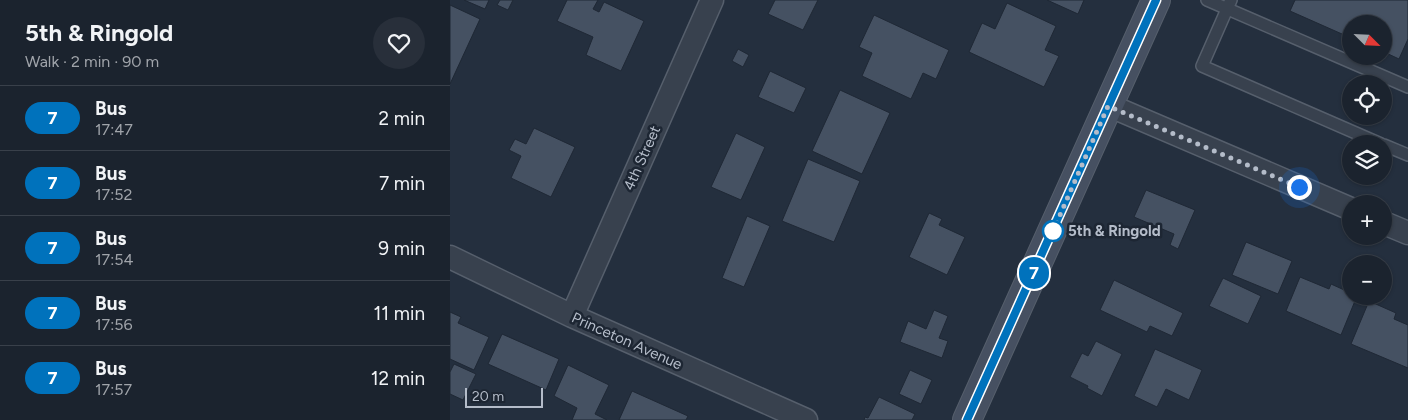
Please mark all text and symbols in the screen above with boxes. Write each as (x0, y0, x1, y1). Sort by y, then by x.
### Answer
north arrow (1342, 15, 1392, 65)
map controls (1342, 15, 1392, 305)
button: heart (373, 17, 425, 69)
text: 5th & Ringold (25, 18, 173, 47)
text: Walk · 2 min · 90 m (25, 52, 159, 71)
button: locate (1342, 75, 1392, 125)
text: Bus (95, 97, 126, 120)
text: 7 (47, 107, 58, 129)
text: 2 min (379, 107, 425, 130)
text: 17:47 (95, 120, 133, 139)
street label: 4th Street (620, 122, 664, 193)
button: layers (1342, 135, 1392, 185)
text: Bus (95, 162, 126, 185)
text: 7 (47, 172, 58, 194)
text: 7 min (379, 172, 425, 195)
your location (1287, 175, 1312, 200)
text: 17:52 (95, 185, 132, 204)
button: + (1342, 195, 1392, 245)
marker: 5th & Ringold (1042, 220, 1064, 242)
place label: 5th & Ringold (1068, 222, 1161, 240)
text: Bus (95, 227, 126, 250)
text: 7 (47, 237, 58, 259)
text: 9 min (378, 237, 425, 260)
text: 17:54 (95, 250, 133, 269)
button: − (1342, 255, 1392, 305)
line badge: 7 (1018, 257, 1050, 289)
text: 7 (1029, 262, 1039, 284)
text: Bus (95, 292, 126, 315)
text: 7 (47, 302, 58, 324)
text: 11 min (373, 302, 425, 325)
street label: Princeton Avenue (569, 309, 685, 373)
text: 17:56 (95, 315, 133, 334)
text: Bus (95, 357, 126, 380)
text: 7 (47, 367, 58, 389)
text: 12 min (371, 367, 425, 390)
text: 17:57 (95, 380, 132, 399)
scale bar (465, 385, 542, 408)
text: 20 m (472, 388, 504, 405)

